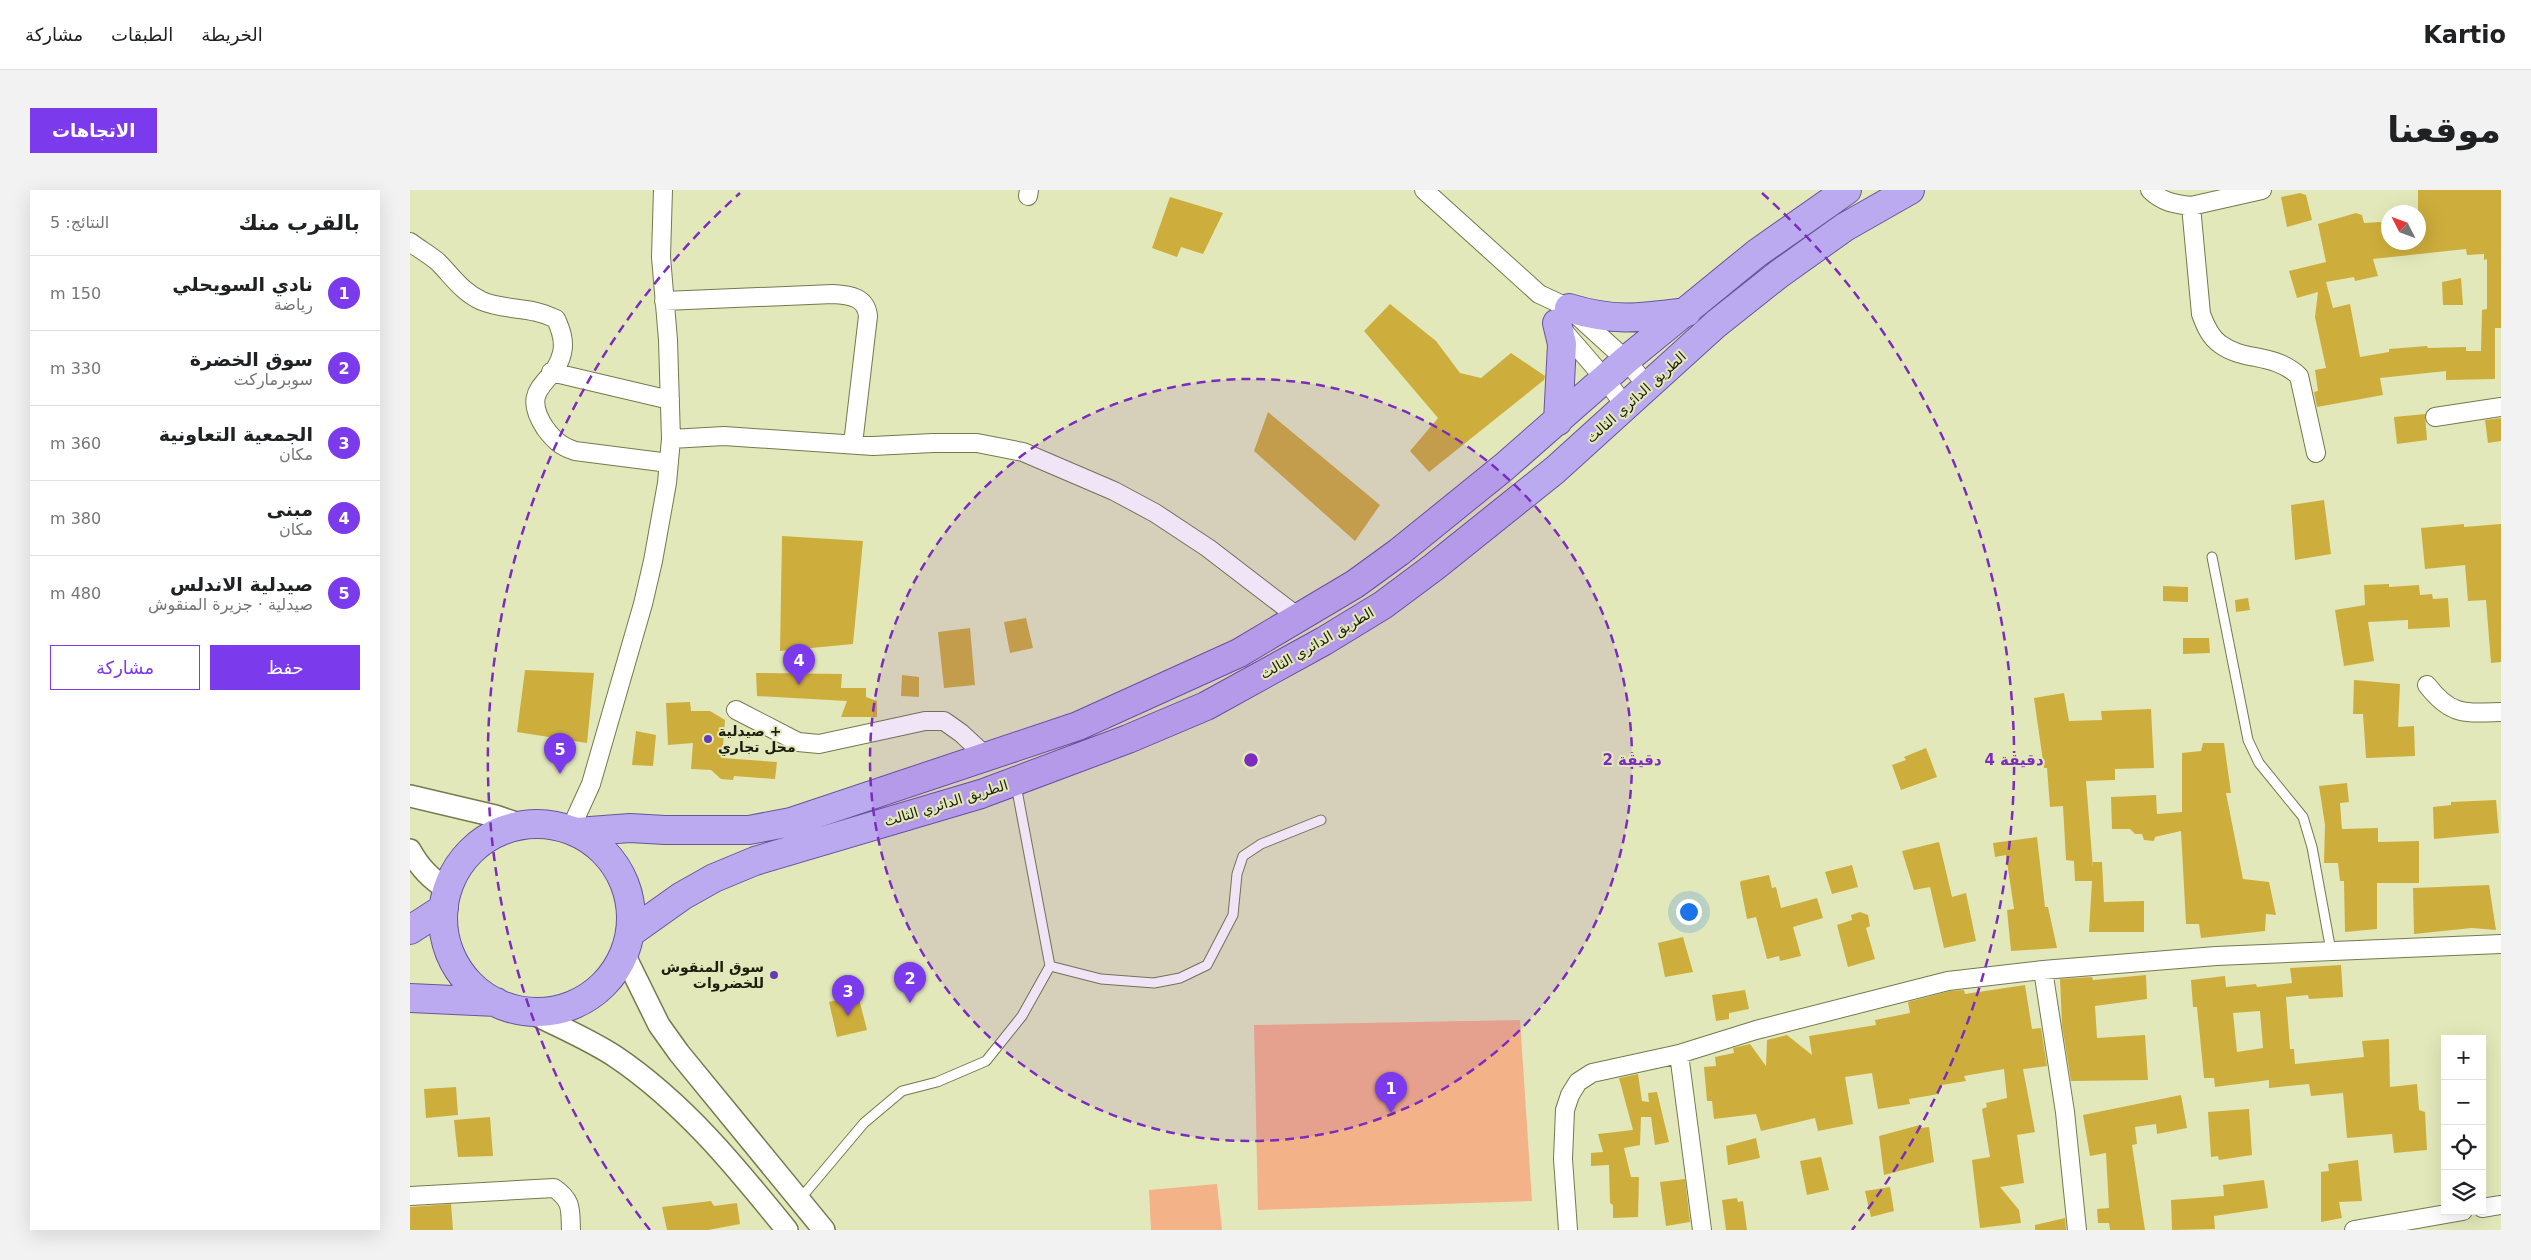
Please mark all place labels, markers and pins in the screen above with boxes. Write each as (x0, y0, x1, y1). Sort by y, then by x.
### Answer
pin: 4 (783, 644, 815, 685)
place label: صيدلية + محل تجاري (718, 723, 796, 757)
pin: 5 (544, 733, 576, 774)
marker: صيدلية + محل تجاري (702, 733, 714, 745)
centre of rings (1242, 751, 1260, 769)
place label: سوق المنقوش للخضروات (661, 959, 764, 992)
pin: 2 (894, 962, 926, 1003)
marker: سوق المنقوش للخضروات (768, 969, 780, 981)
pin: 3 (832, 975, 864, 1016)
pin: 1 (1375, 1072, 1407, 1113)

